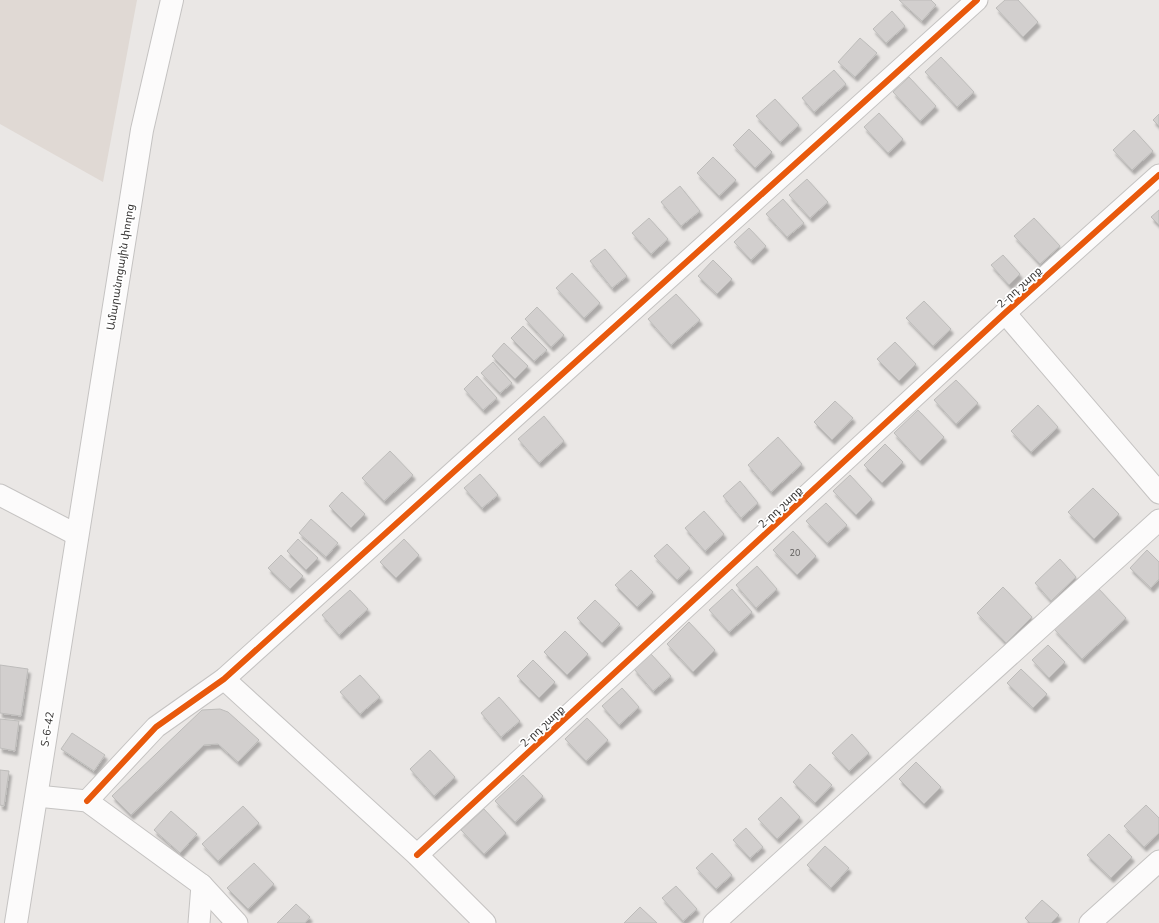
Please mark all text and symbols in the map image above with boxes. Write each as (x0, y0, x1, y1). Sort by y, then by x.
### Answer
street label: Ամարանոցային փողոց (103, 203, 138, 331)
street label: 2-րդ շարք (994, 263, 1045, 312)
street label: 2-րդ շարք (755, 483, 806, 532)
house number: 20 (790, 547, 800, 559)
street label: 2-րդ շարք (517, 702, 568, 751)
street label: Տ-6-42 (37, 710, 58, 748)

